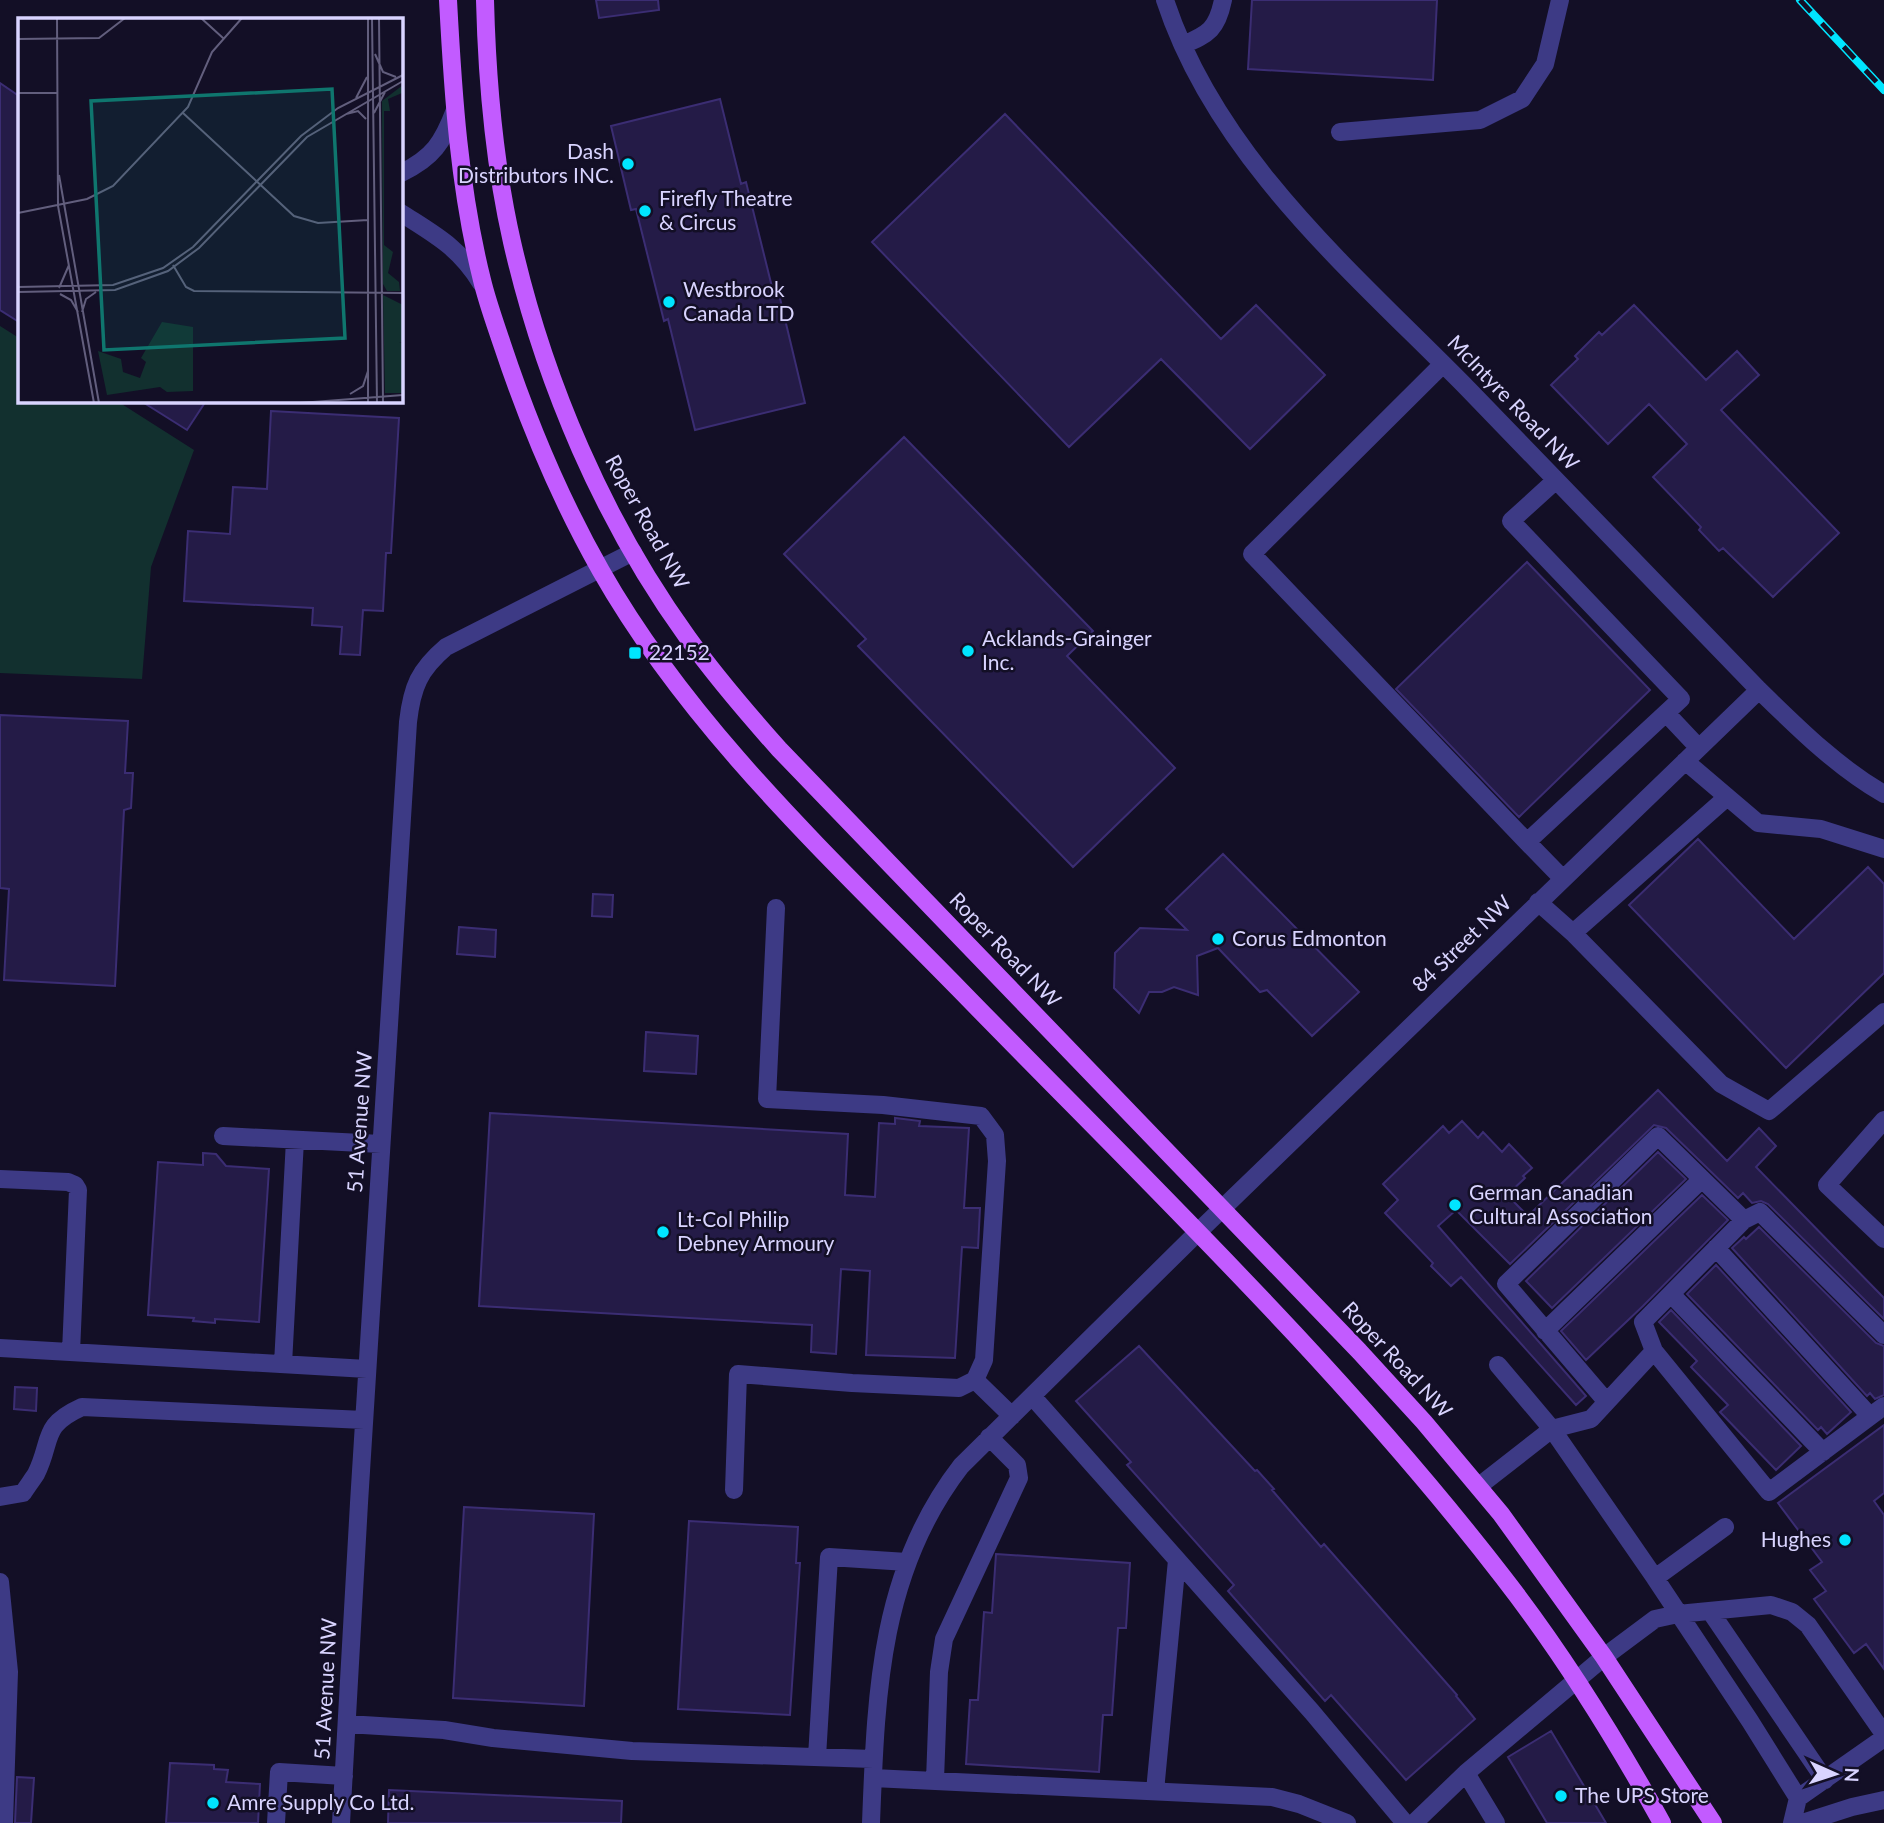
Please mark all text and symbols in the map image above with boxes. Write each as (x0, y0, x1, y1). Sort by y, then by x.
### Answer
inset map (18, 18, 402, 402)
place label: Dash Distributors INC. (458, 138, 614, 187)
marker: Dash Distributors INC. (620, 156, 636, 172)
place label: Firefly Theatre & Circus (659, 185, 793, 234)
marker: Firefly Theatre & Circus (637, 203, 653, 219)
place label: Westbrook Canada LTD (683, 276, 794, 325)
marker: Westbrook Canada LTD (661, 294, 677, 310)
street label: McIntyre Road NW (1443, 329, 1585, 475)
street label: Roper Road NW (601, 450, 696, 593)
place label: Acklands-Grainger Inc. (982, 625, 1152, 674)
place label: 22152 (649, 639, 710, 664)
marker: Acklands-Grainger Inc. (960, 643, 976, 659)
marker: 22152 (627, 645, 643, 661)
street label: Roper Road NW (945, 886, 1067, 1012)
street label: 84 Street NW (1406, 889, 1516, 996)
place label: Corus Edmonton (1232, 925, 1387, 950)
marker: Corus Edmonton (1210, 931, 1226, 947)
street label: 51 Avenue NW (341, 1050, 376, 1193)
place label: German Canadian Cultural Association (1469, 1179, 1653, 1228)
marker: German Canadian Cultural Association (1447, 1197, 1463, 1213)
place label: Lt-Col Philip Debney Armoury (677, 1206, 835, 1255)
marker: Lt-Col Philip Debney Armoury (655, 1224, 671, 1240)
street label: Roper Road NW (1338, 1296, 1458, 1422)
place label: Hughes (1761, 1526, 1831, 1551)
marker: Hughes (1837, 1532, 1853, 1548)
street label: 51 Avenue NW (308, 1617, 341, 1760)
north arrow (1800, 1739, 1870, 1809)
text: N (1841, 1767, 1864, 1783)
place label: The UPS Store (1575, 1782, 1709, 1807)
marker: The UPS Store (1553, 1788, 1569, 1804)
place label: Amre Supply Co Ltd. (227, 1789, 414, 1814)
marker: Amre Supply Co Ltd. (205, 1795, 221, 1811)

